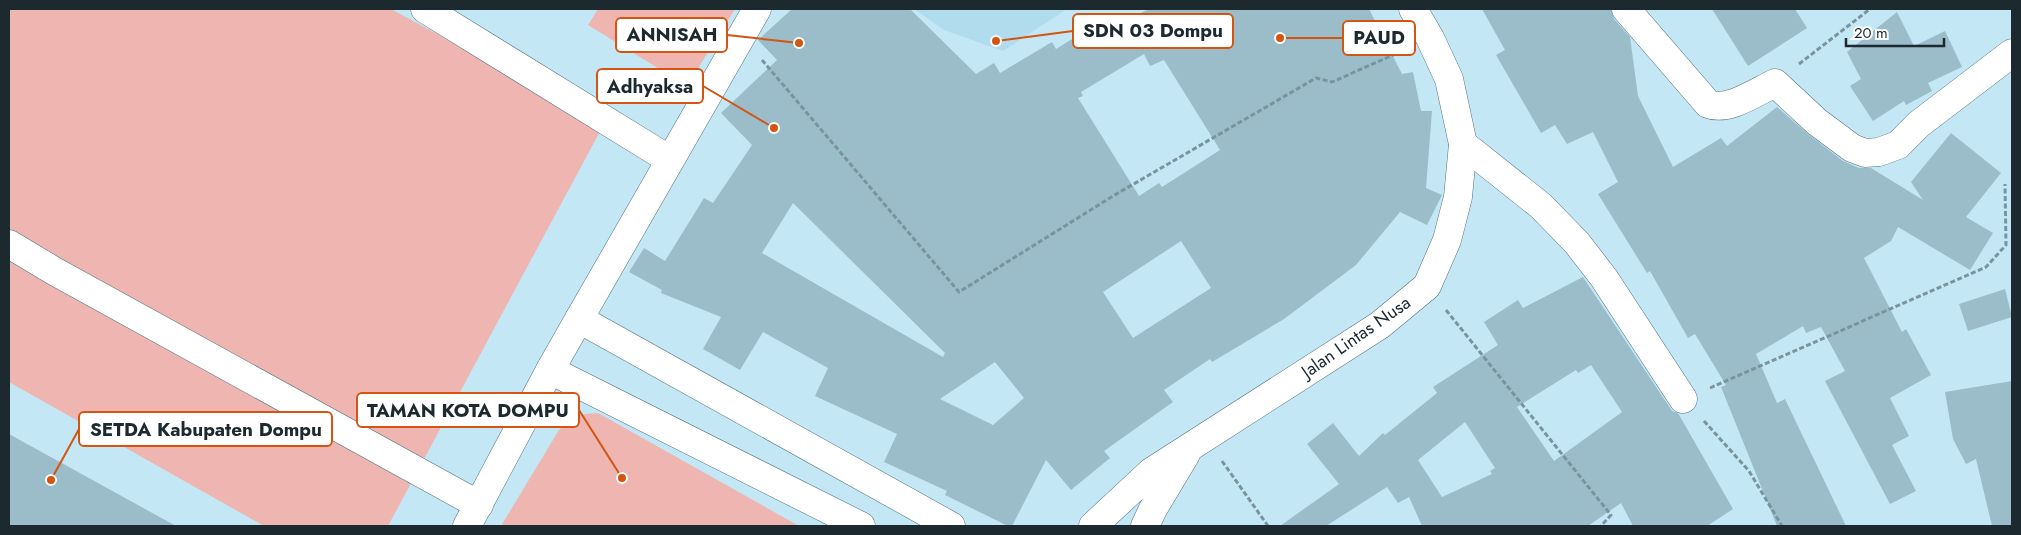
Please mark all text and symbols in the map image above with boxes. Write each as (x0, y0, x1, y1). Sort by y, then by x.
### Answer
callout: SDN 03 Dompu (1073, 14, 1233, 48)
scale bar (1846, 15, 1944, 47)
text: SDN 03 Dompu (1083, 17, 1223, 44)
callout: ANNISAH (616, 18, 727, 52)
text: ANNISAH (626, 21, 718, 48)
callout: PAUD (1343, 21, 1415, 55)
text: 20 m (1854, 22, 1888, 44)
text: PAUD (1353, 24, 1405, 51)
callout: Adhyaksa (597, 69, 703, 103)
text: Adhyaksa (606, 73, 693, 100)
street label: Jalan Lintas Nusa (1295, 290, 1416, 385)
callout: TAMAN KOTA DOMPU (357, 393, 579, 427)
text: TAMAN KOTA DOMPU (367, 397, 569, 424)
callout: SETDA Kabupaten Dompu (79, 412, 332, 446)
text: SETDA Kabupaten Dompu (90, 416, 322, 443)

